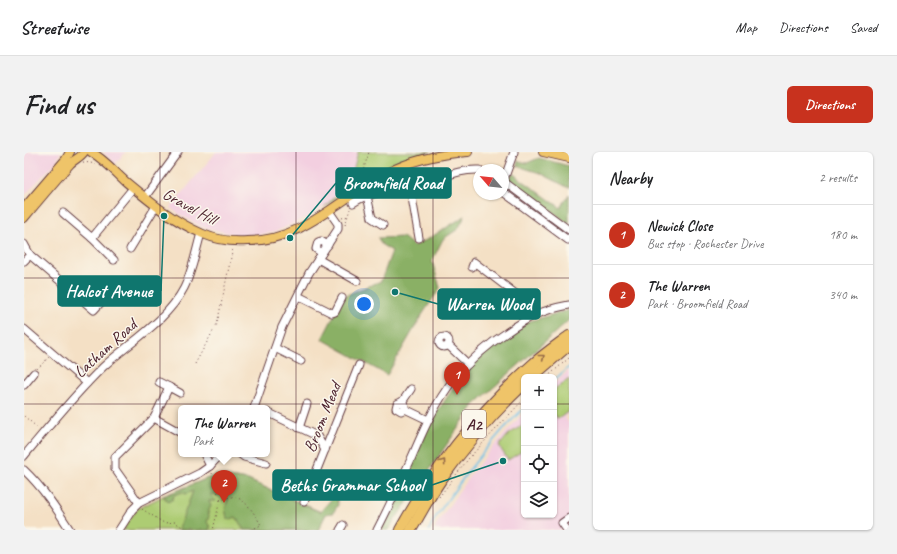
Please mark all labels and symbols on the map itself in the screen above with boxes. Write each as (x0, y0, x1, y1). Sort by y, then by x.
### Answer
north arrow (473, 164, 509, 200)
callout: Broomfield Road (336, 168, 451, 198)
text: Broomfield Road (343, 172, 447, 194)
street label: Gravel Hill (159, 183, 223, 231)
callout: Halcot Avenue (58, 276, 161, 306)
text: Halcot Avenue (66, 280, 154, 302)
callout: Warren Wood (438, 289, 540, 319)
text: Warren Wood (446, 293, 535, 315)
your location (354, 294, 374, 314)
street label: Latham Road (69, 313, 143, 382)
one-way arrow (537, 355, 544, 362)
pin: 1 (444, 362, 470, 395)
street label: Broom Mead (299, 377, 347, 455)
road number: A2 (462, 410, 486, 438)
one-way arrow (439, 459, 446, 466)
pin: 2 (211, 470, 237, 503)
callout: Beths Grammar School (273, 470, 432, 500)
text: Beths Grammar School (280, 474, 427, 496)

